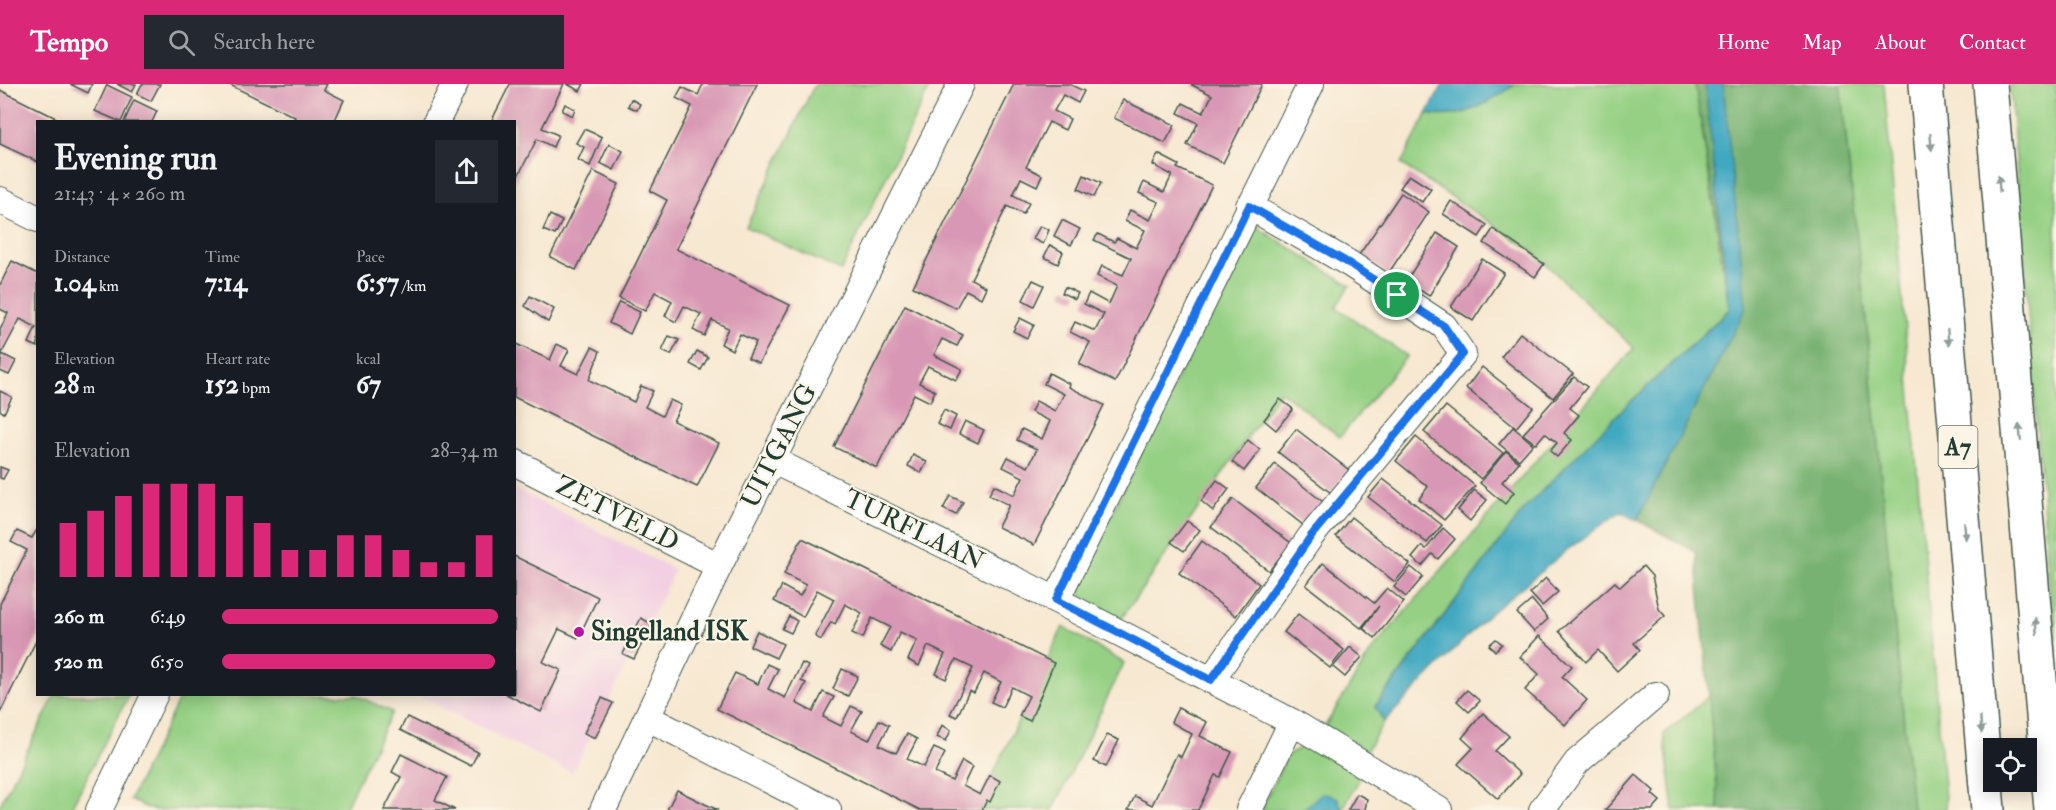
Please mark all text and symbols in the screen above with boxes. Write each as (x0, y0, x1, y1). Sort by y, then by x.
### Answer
search box (144, 15, 564, 69)
text: Tempo (30, 25, 108, 60)
icon: search (165, 26, 198, 59)
text: Search here (213, 28, 315, 56)
text: Home (1717, 29, 1769, 56)
text: Map (1802, 29, 1842, 56)
text: About (1875, 29, 1926, 56)
text: Contact (1959, 29, 2026, 56)
one-way arrow (1926, 133, 1936, 152)
text: Evening run (54, 138, 217, 179)
button: share (435, 140, 498, 203)
one-way arrow (1994, 174, 2004, 193)
text: 21:43 · 4 × 260 m (54, 181, 185, 206)
text: Distance (54, 247, 110, 267)
text: Time (205, 247, 240, 267)
text: Pace (356, 247, 385, 267)
text: 1.04 (54, 267, 96, 299)
text: 7:14 (205, 267, 247, 299)
text: 6:57 (356, 267, 399, 299)
pin (1371, 269, 1422, 320)
text: km (96, 276, 119, 296)
text: /km (399, 276, 426, 296)
icon: arrive (1380, 278, 1413, 311)
one-way arrow (1943, 327, 1953, 346)
text: Elevation (54, 349, 115, 369)
text: Heart rate (205, 349, 270, 369)
text: kcal (356, 349, 381, 369)
text: 28 (54, 369, 79, 401)
text: 152 (205, 369, 239, 401)
text: 67 (356, 369, 381, 401)
text: m (79, 378, 95, 398)
text: bpm (239, 378, 270, 398)
street label: UITGANG (734, 379, 824, 513)
one-way arrow (2015, 422, 2025, 441)
road number: A7 (1938, 426, 1978, 468)
text: Elevation (54, 438, 130, 463)
text: 28–34 m (430, 438, 498, 463)
street label: ZETVELD (550, 469, 684, 559)
street label: TURFLAAN (839, 482, 990, 578)
one-way arrow (1960, 521, 1970, 540)
text: 260 m (54, 604, 104, 629)
text: 6:49 (150, 604, 186, 629)
place label: Singelland ISK (591, 616, 749, 649)
one-way arrow (2031, 617, 2041, 636)
marker: Singelland ISK (572, 625, 586, 639)
text: 520 m (54, 649, 103, 674)
text: 6:50 (150, 649, 184, 674)
one-way arrow (1976, 716, 1986, 735)
map controls (1983, 738, 2037, 792)
button: locate (1983, 738, 2037, 792)

